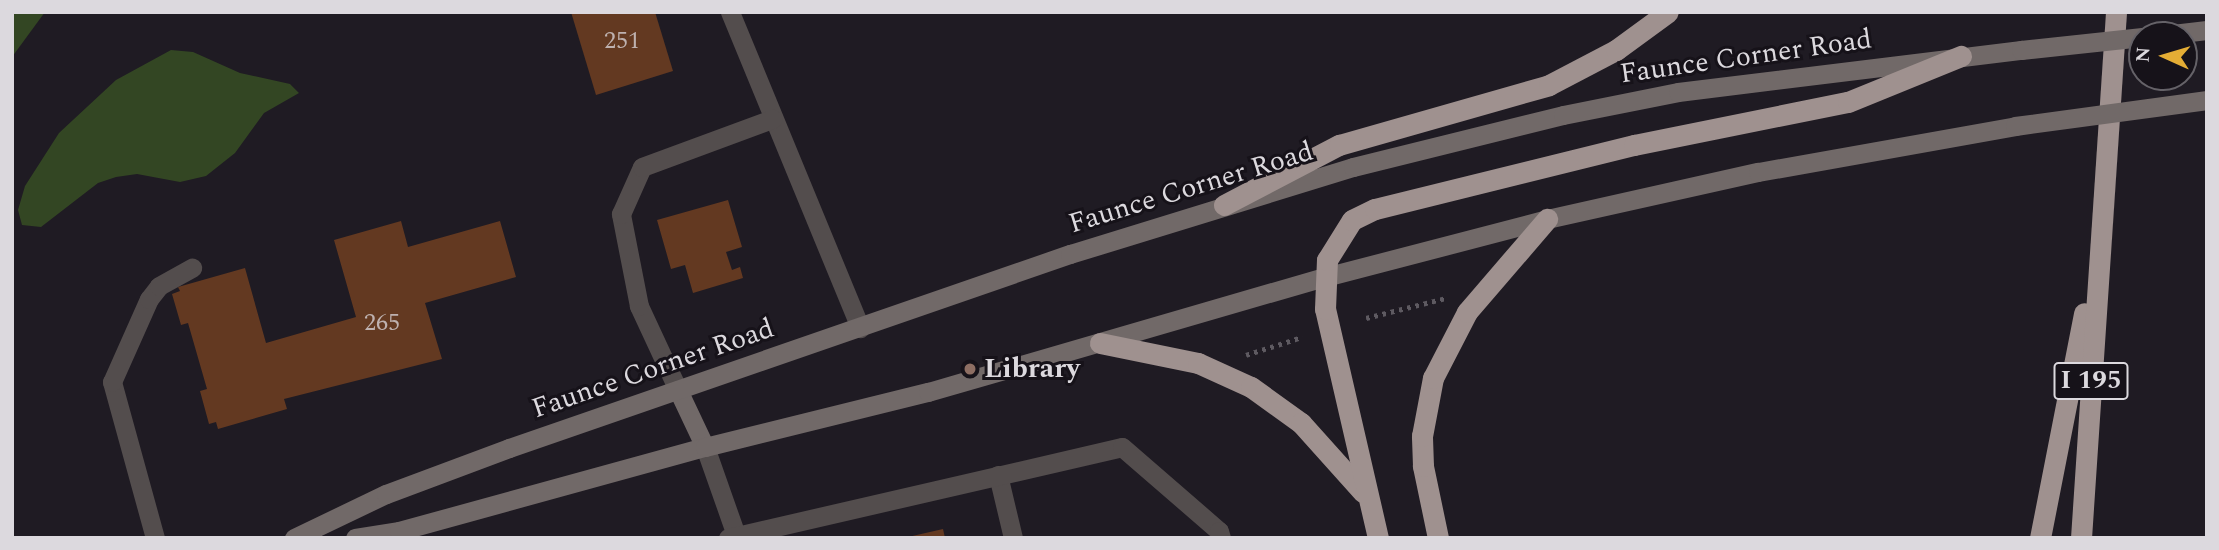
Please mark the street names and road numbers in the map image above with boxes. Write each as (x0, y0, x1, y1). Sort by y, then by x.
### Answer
street label: Faunce Corner Road (1618, 23, 1874, 91)
street label: Faunce Corner Road (1065, 135, 1317, 241)
street label: Faunce Corner Road (527, 312, 779, 426)
road number: I 195 (2052, 358, 2130, 404)

